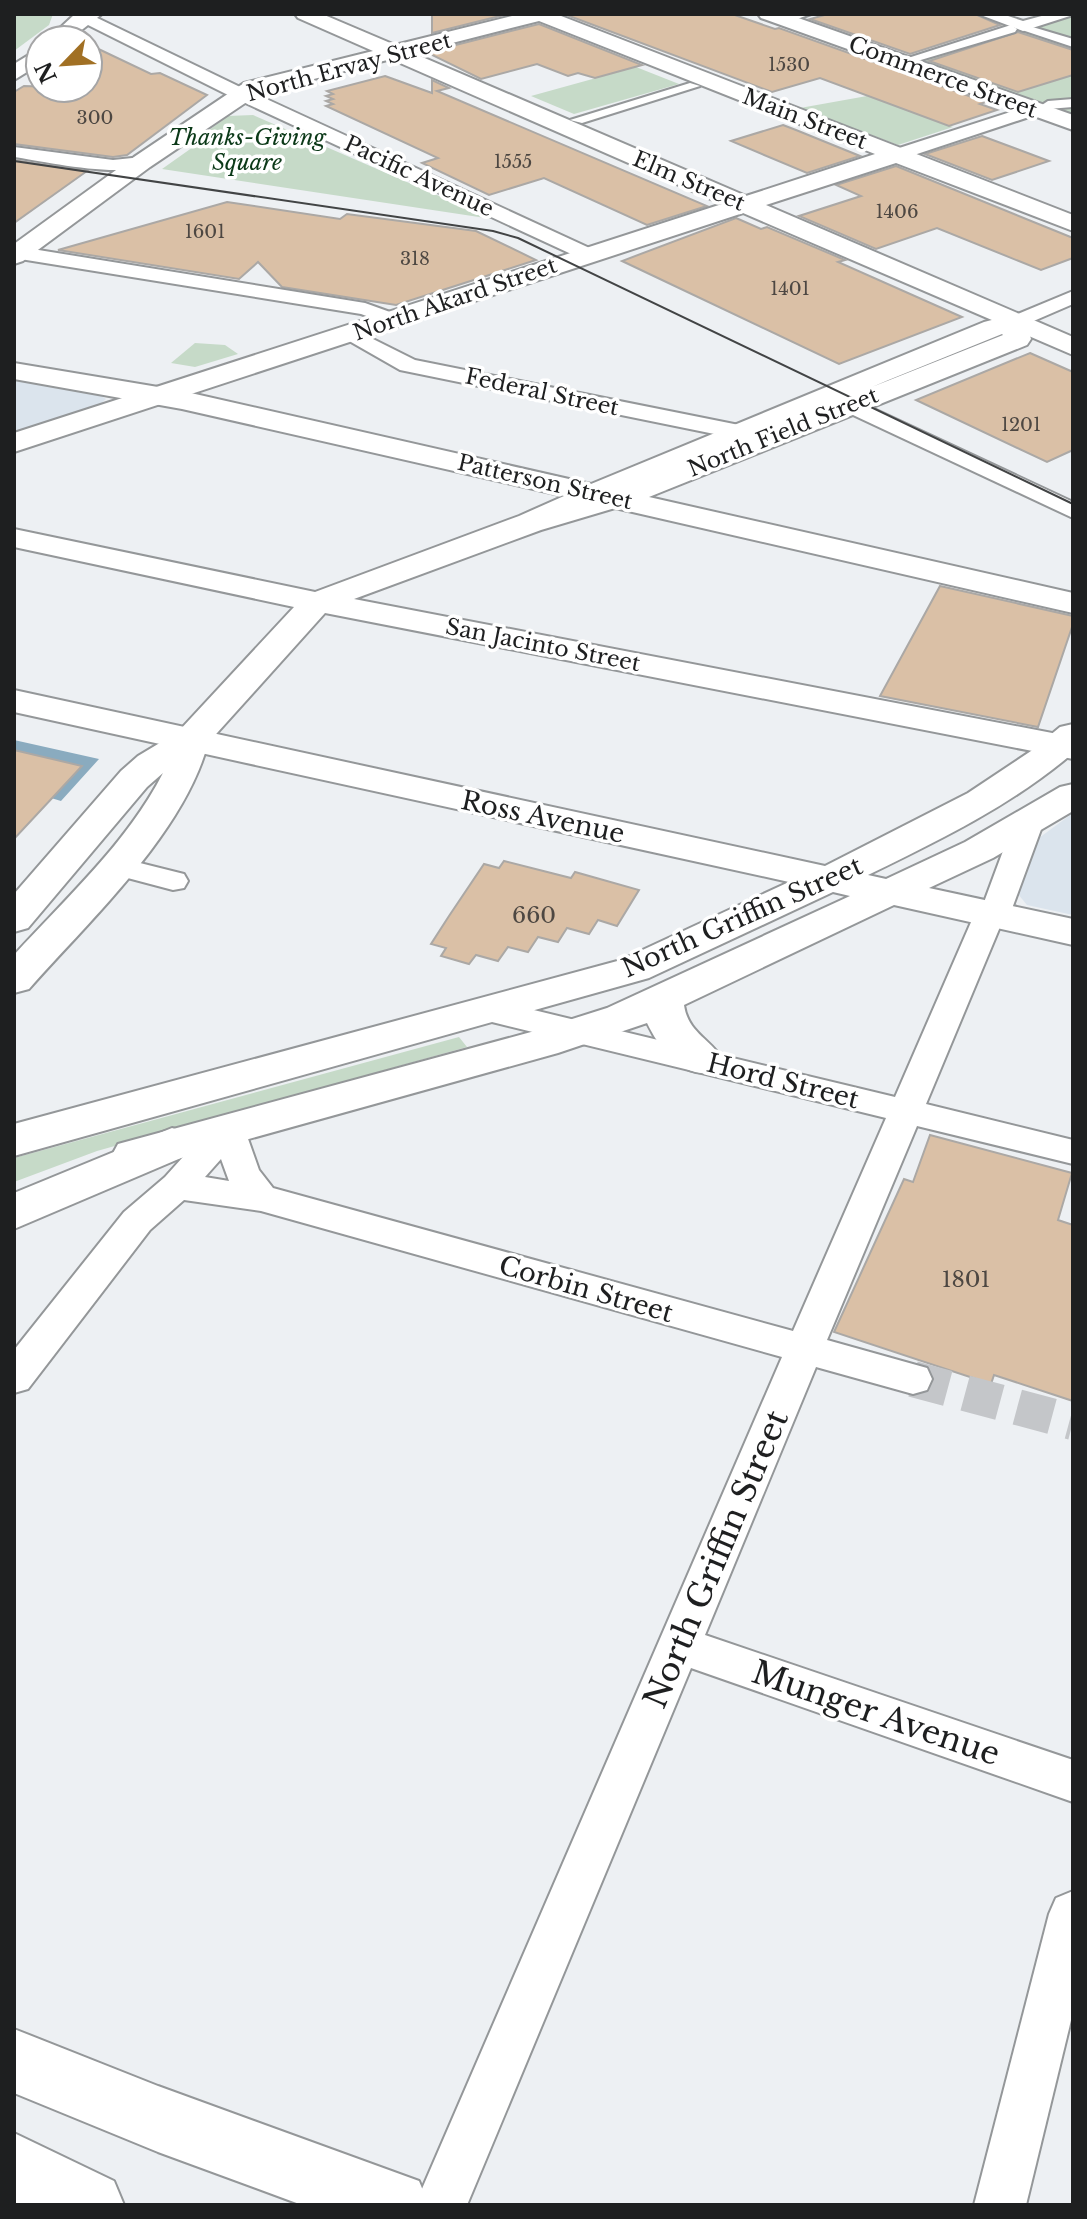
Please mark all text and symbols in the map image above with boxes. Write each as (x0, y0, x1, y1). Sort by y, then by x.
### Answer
north arrow (24, 24, 104, 104)
street label: North Ervay Street (244, 26, 455, 107)
street label: Commerce Street (845, 30, 1042, 124)
house number: 1530 (768, 54, 810, 76)
text: N (30, 57, 63, 87)
street label: Main Street (739, 83, 872, 155)
house number: 300 (77, 107, 113, 129)
park label: Thanks-Giving Square (168, 124, 327, 176)
street label: Pacific Avenue (340, 130, 498, 222)
street label: Elm Street (629, 145, 750, 217)
house number: 1555 (494, 151, 532, 173)
house number: 1406 (876, 201, 918, 223)
house number: 1601 (185, 221, 225, 243)
house number: 318 (400, 248, 430, 270)
street label: North Akard Street (350, 251, 561, 346)
house number: 1401 (770, 278, 810, 300)
street label: Federal Street (463, 363, 622, 422)
street label: North Field Street (684, 381, 883, 483)
house number: 1201 (1001, 414, 1041, 436)
street label: Patterson Street (455, 449, 636, 515)
street label: San Jacinto Street (443, 613, 643, 677)
street label: Ross Avenue (458, 784, 628, 850)
street label: North Griffin Street (617, 849, 867, 984)
house number: 660 (512, 902, 556, 929)
street label: Hord Street (704, 1047, 863, 1115)
street label: Corbin Street (495, 1249, 677, 1329)
house number: 1801 (942, 1266, 990, 1293)
street label: North Griffin Street (635, 1404, 797, 1714)
street label: Munger Avenue (747, 1652, 1005, 1774)

